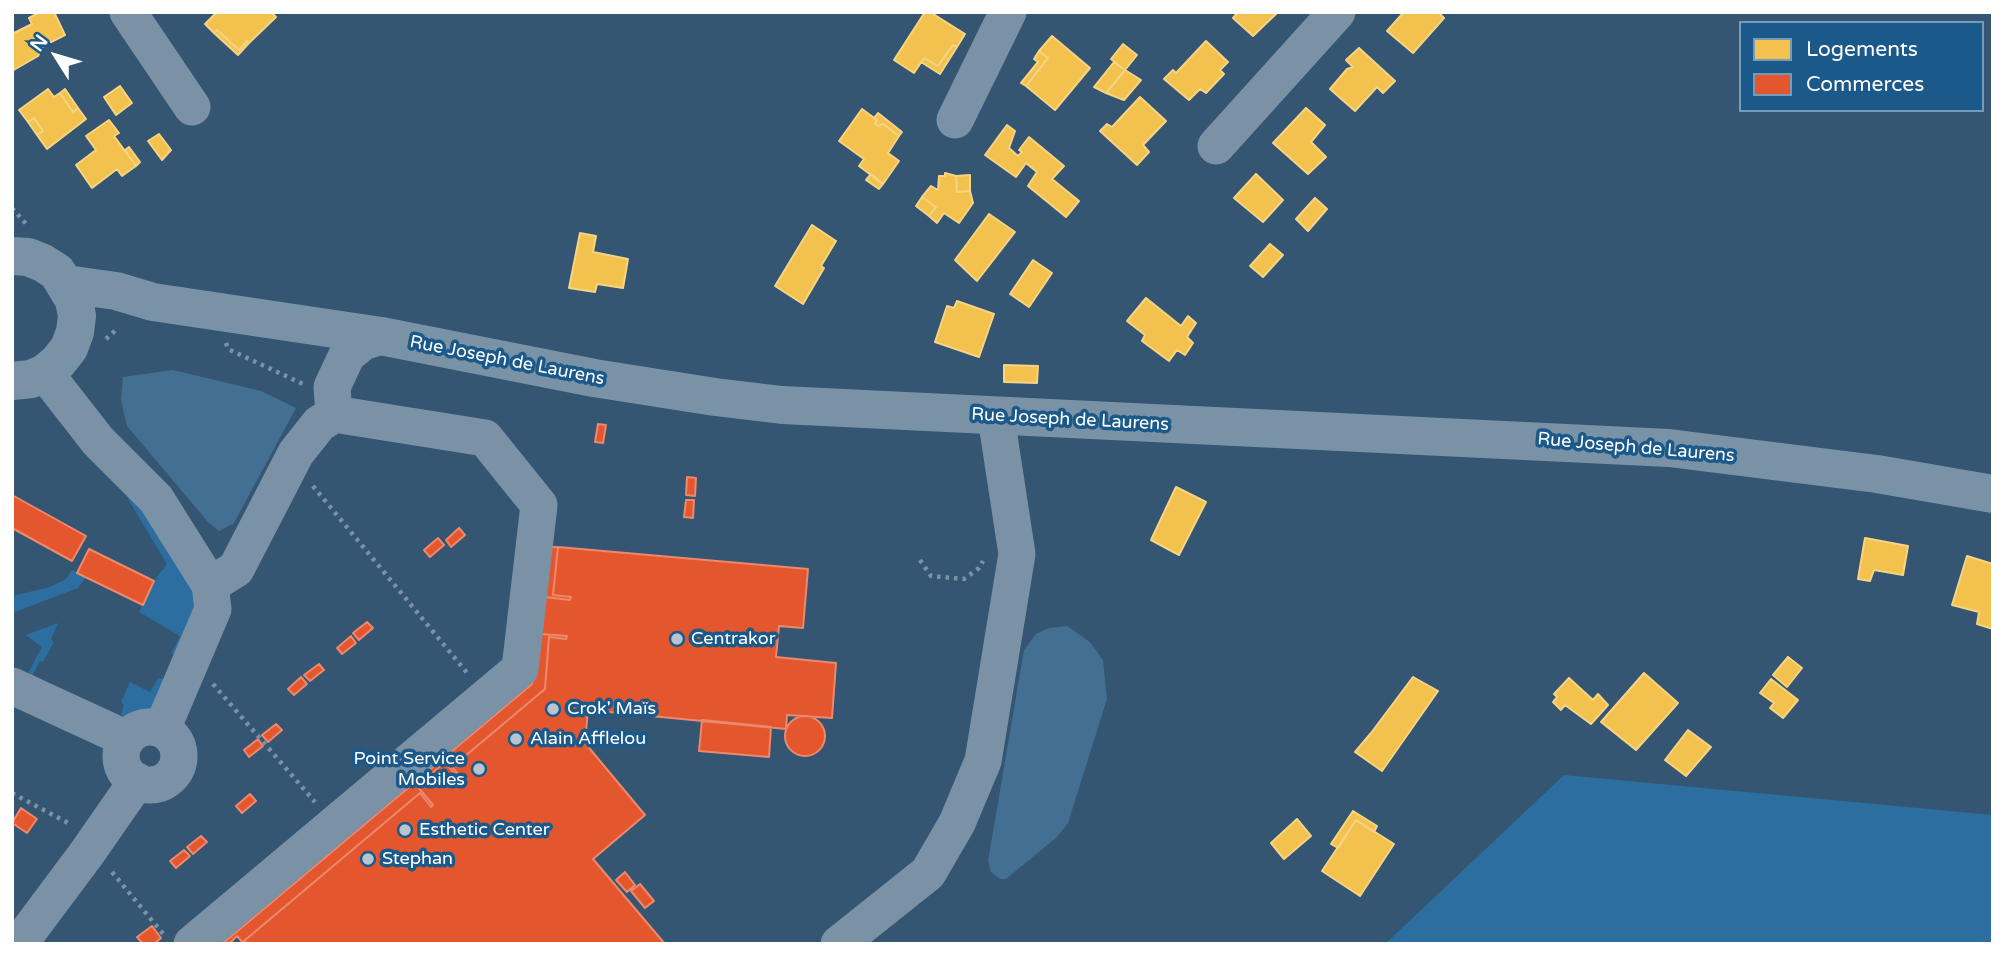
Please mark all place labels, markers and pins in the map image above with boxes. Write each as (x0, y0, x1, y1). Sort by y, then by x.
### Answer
place label: Centrakor (691, 628, 776, 650)
marker: Centrakor (669, 631, 685, 647)
place label: Crok' Maïs (567, 698, 656, 720)
marker: Crok' Maïs (545, 701, 561, 717)
place label: Alain Afflelou (530, 728, 646, 750)
marker: Alain Afflelou (508, 731, 524, 747)
place label: Point Service Mobiles (354, 748, 465, 790)
marker: Point Service Mobiles (471, 761, 487, 777)
place label: Esthetic Center (419, 819, 550, 841)
marker: Esthetic Center (397, 822, 413, 838)
place label: Stephan (382, 848, 453, 870)
marker: Stephan (360, 851, 376, 867)

